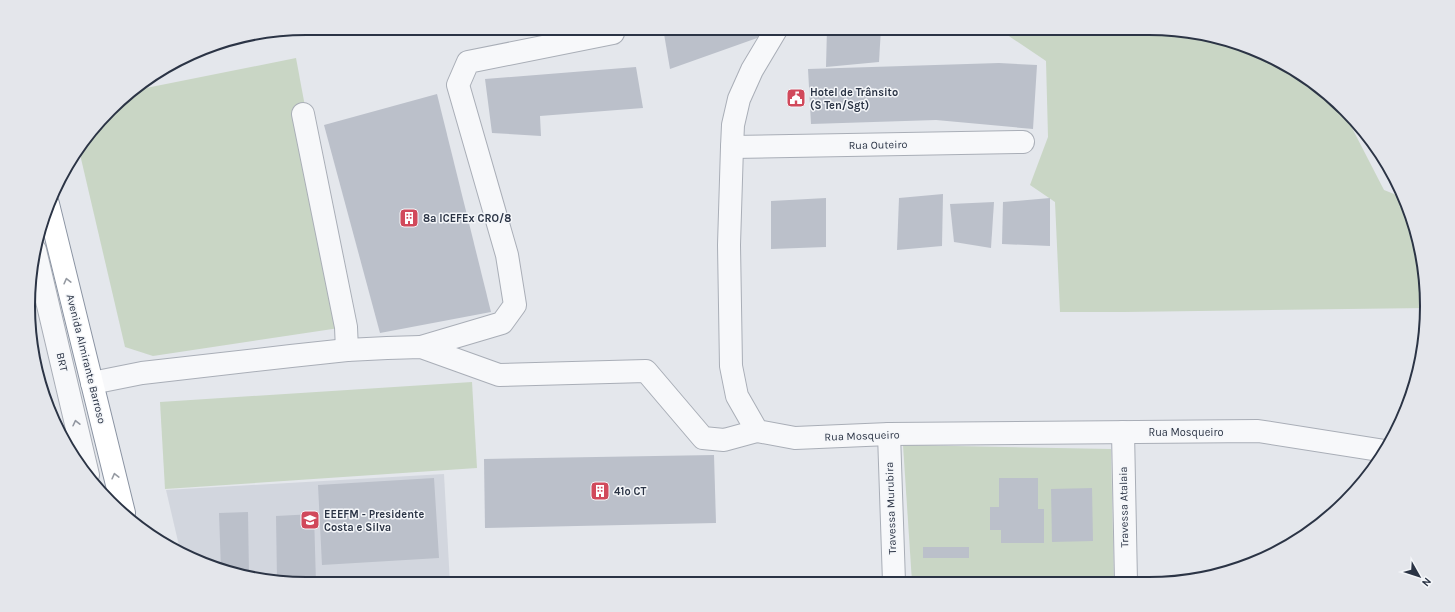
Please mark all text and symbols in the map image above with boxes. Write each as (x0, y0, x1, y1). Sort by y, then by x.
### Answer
place label: Hotel de Trânsito (S Ten/Sgt) (810, 86, 898, 112)
public building icon: Hotel de Trânsito (S Ten/Sgt) (785, 87, 807, 109)
street label: Rua Outeiro (848, 138, 908, 152)
building icon: 8ª ICEFEx CRO/8 (398, 207, 420, 229)
place label: 8ª ICEFEx CRO/8 (423, 212, 511, 225)
one-way arrow (63, 278, 72, 285)
street label: Avenida Almirante Barroso (64, 293, 108, 425)
street label: BRT (54, 351, 71, 373)
one-way arrow (72, 420, 81, 427)
street label: Rua Mosqueiro (1148, 426, 1224, 439)
street label: Rua Mosqueiro (824, 428, 900, 444)
street label: Travessa Murubira (883, 462, 899, 554)
street label: Travessa Atalaia (1117, 466, 1131, 548)
one-way arrow (111, 472, 120, 479)
building icon: 41º CT (589, 480, 611, 502)
place label: 41º CT (614, 485, 646, 498)
place label: EEEFM - Presidente Costa e Silva (324, 508, 424, 534)
school or university icon: EEEFM - Presidente Costa e Silva (299, 509, 321, 531)
north arrow (1399, 556, 1439, 596)
text: N (1419, 575, 1434, 589)

